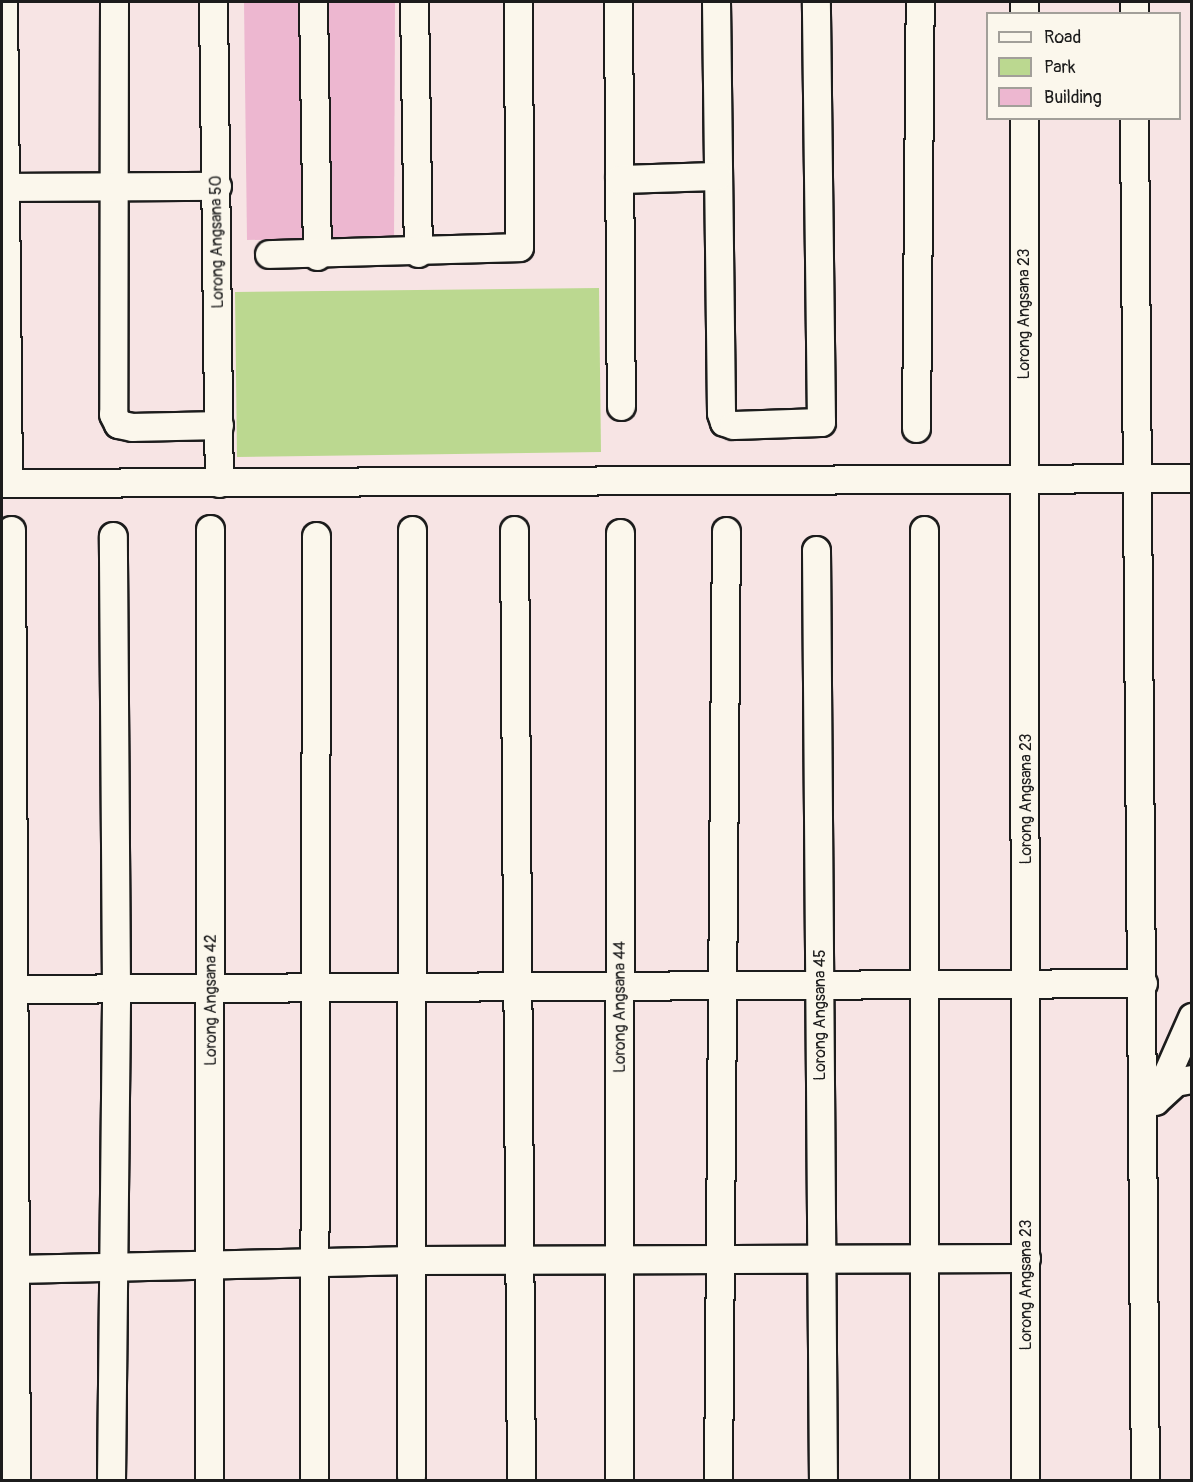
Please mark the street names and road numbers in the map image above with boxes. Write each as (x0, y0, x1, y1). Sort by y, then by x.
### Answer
street label: Lorong Angsana 50 (206, 175, 228, 309)
street label: Lorong Angsana 23 (1014, 249, 1034, 379)
street label: Lorong Angsana 23 (1016, 734, 1036, 864)
street label: Lorong Angsana 42 (201, 934, 221, 1066)
street label: Lorong Angsana 44 (610, 941, 630, 1073)
street label: Lorong Angsana 45 (810, 949, 830, 1081)
street label: Lorong Angsana 23 (1016, 1220, 1036, 1350)

